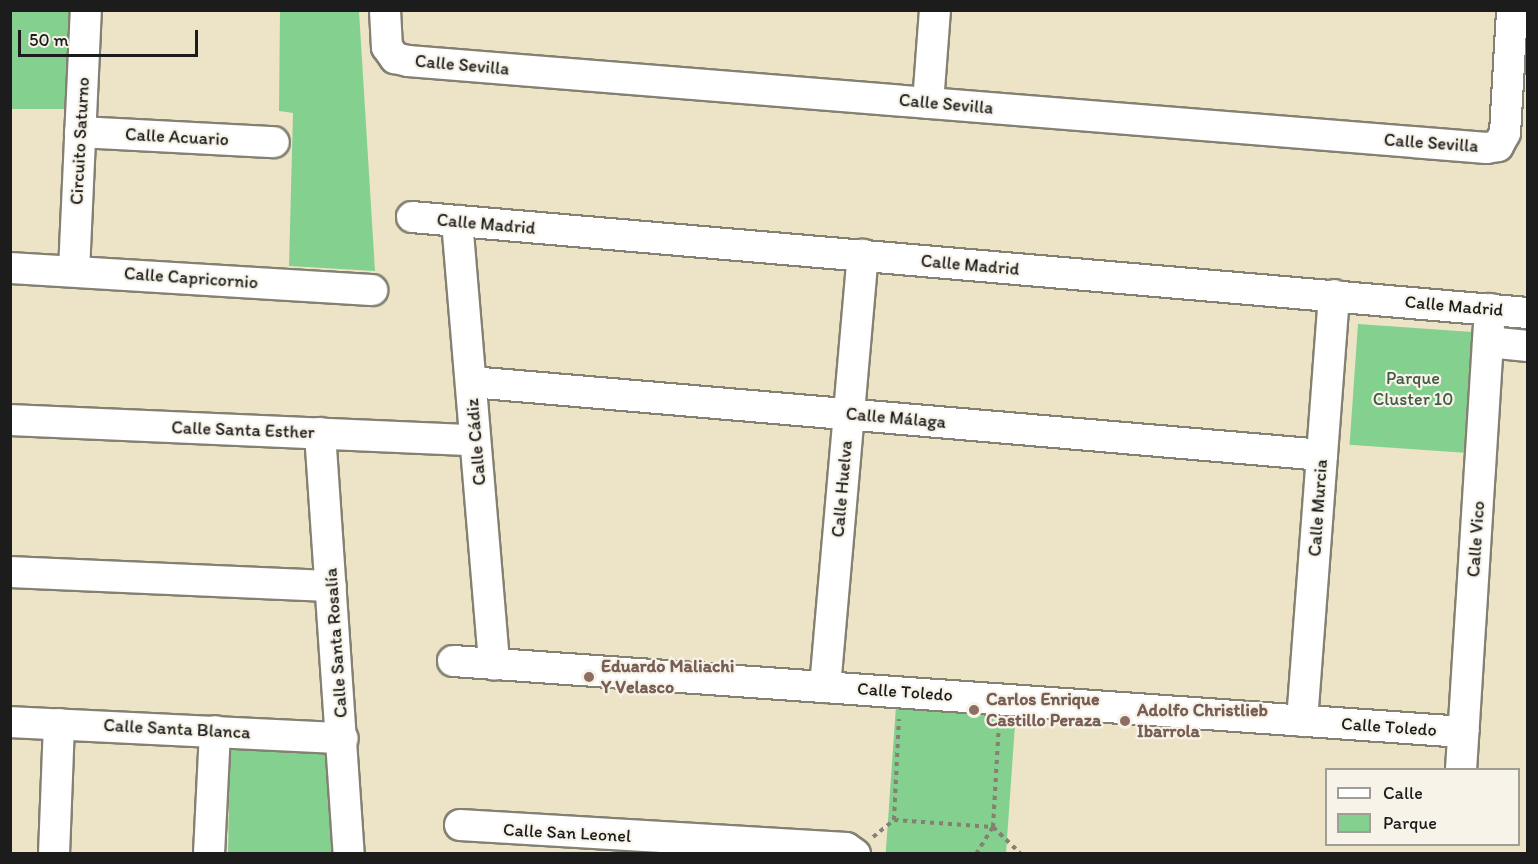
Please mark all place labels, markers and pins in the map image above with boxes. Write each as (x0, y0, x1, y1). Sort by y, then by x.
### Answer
place label: Eduardo Maliachi Y Velasco (601, 656, 734, 698)
marker: Eduardo Maliachi Y Velasco (582, 670, 596, 684)
place label: Carlos Enrique Castillo Peraza (986, 689, 1102, 732)
place label: Adolfo Christlieb Ibarrola (1137, 700, 1268, 742)
marker: Carlos Enrique Castillo Peraza (967, 703, 981, 717)
marker: Adolfo Christlieb Ibarrola (1118, 714, 1132, 728)

